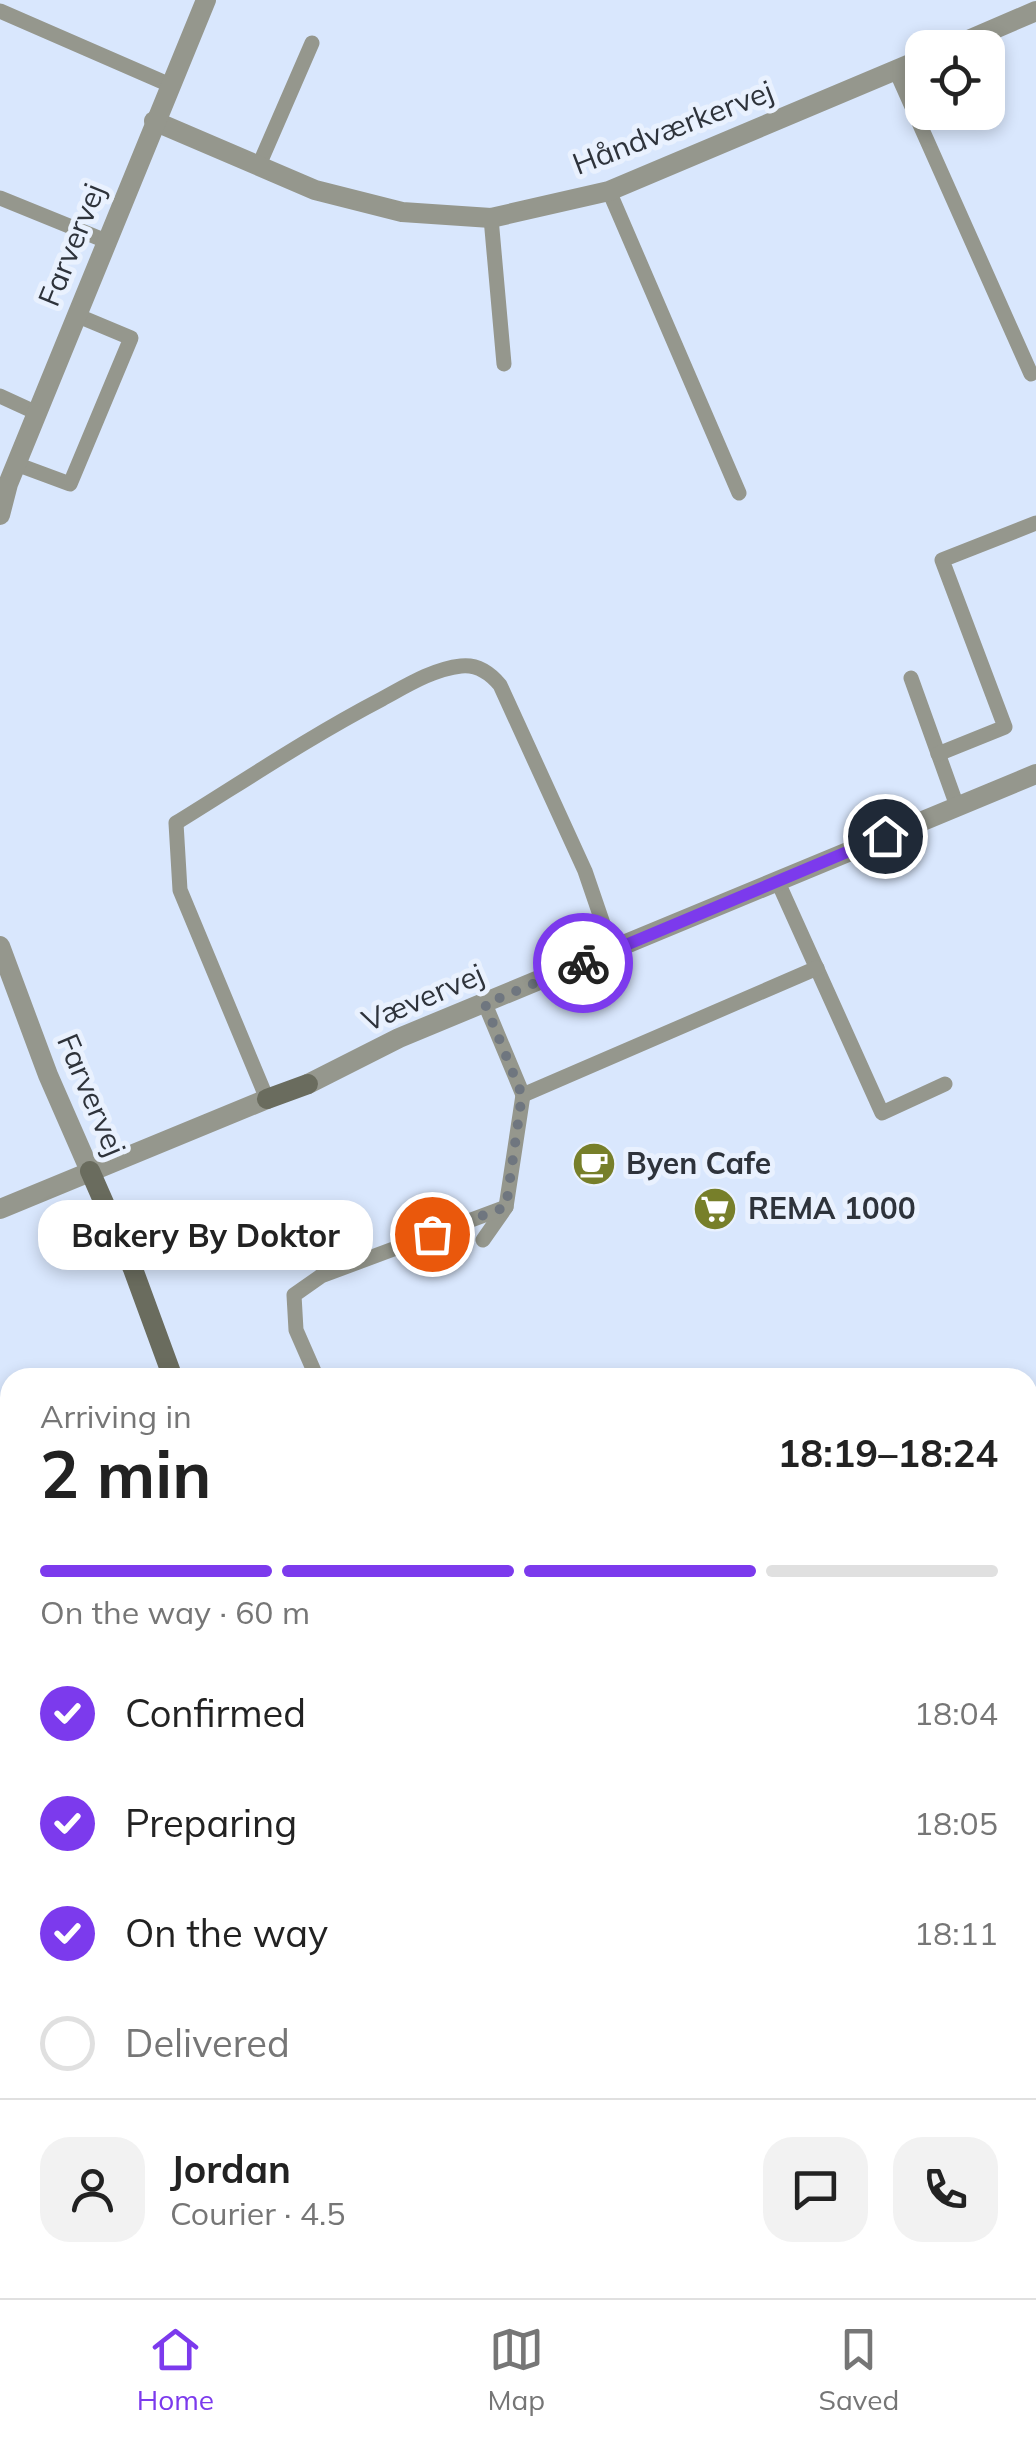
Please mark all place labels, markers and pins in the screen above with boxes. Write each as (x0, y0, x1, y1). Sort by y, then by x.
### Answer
pin (843, 794, 928, 879)
cafe icon: Byen Cafe (571, 1141, 617, 1187)
place label: Byen Cafe (626, 1144, 771, 1182)
supermarket icon: REMA 1000 (692, 1186, 738, 1232)
place label: REMA 1000 (748, 1189, 916, 1227)
pin (390, 1192, 475, 1277)
callout: Bakery By Doktor (37, 1199, 372, 1269)

